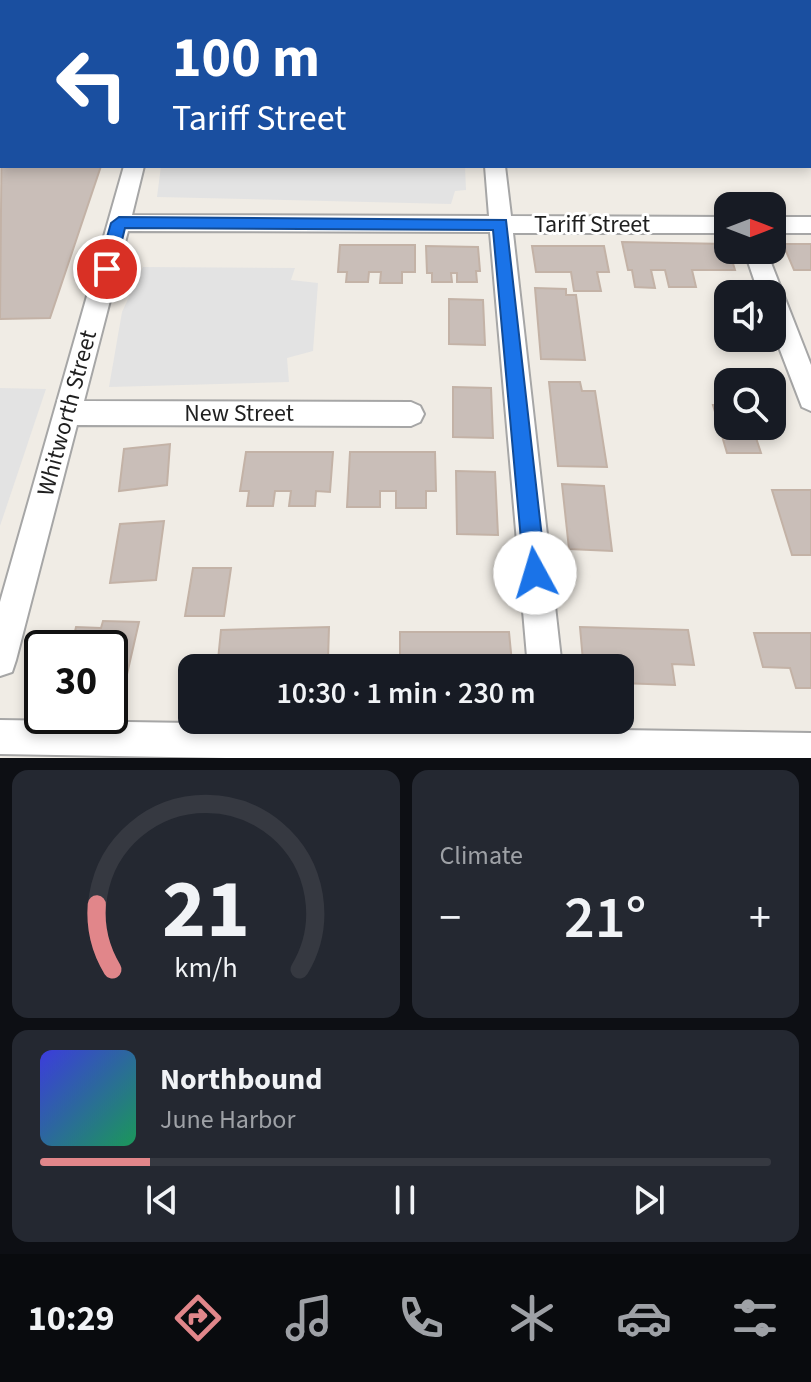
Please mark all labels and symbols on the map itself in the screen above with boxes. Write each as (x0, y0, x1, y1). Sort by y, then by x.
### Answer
north arrow (714, 192, 786, 264)
street label: Tariff Street (534, 207, 650, 242)
pin (73, 235, 141, 303)
street label: Whitworth Street (28, 326, 106, 500)
street label: New Street (184, 396, 294, 431)
position arrow (493, 531, 577, 615)
speed limit sign: 30 (24, 630, 128, 734)

